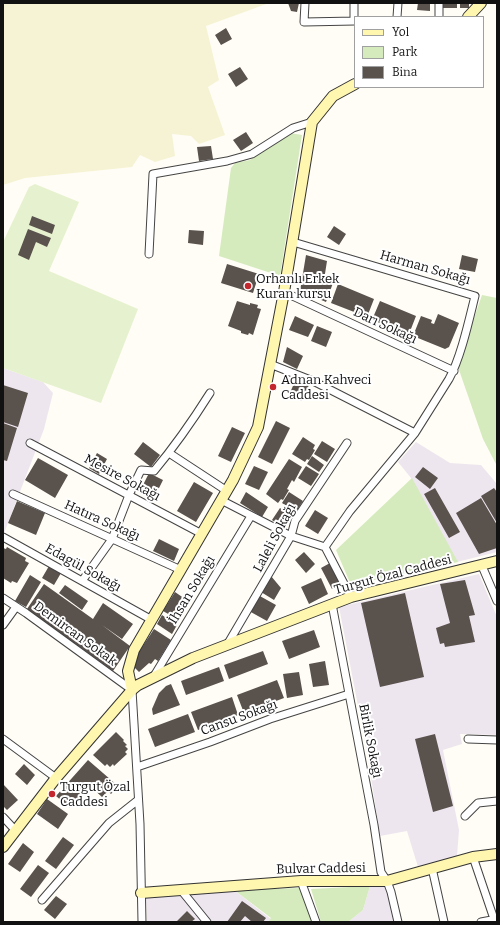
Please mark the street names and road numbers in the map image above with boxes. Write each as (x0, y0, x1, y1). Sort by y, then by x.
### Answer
street label: Harman Sokağı (378, 248, 472, 288)
street label: Darı Sokağı (351, 304, 419, 348)
street label: Mesire Sokağı (81, 451, 163, 505)
street label: Hatıra Sokağı (62, 497, 142, 545)
street label: Laleli Sokağı (250, 501, 300, 575)
street label: Edagül Sokağı (42, 541, 124, 595)
street label: Turgut Özal Caddesi (333, 552, 453, 598)
street label: İhsan Sokağı (165, 553, 219, 627)
street label: Demircan Sokak (30, 599, 120, 669)
street label: Cansu Sokağı (199, 697, 279, 739)
street label: Birlik Sokağı (355, 703, 385, 779)
street label: Bulvar Caddesi (276, 860, 366, 878)

